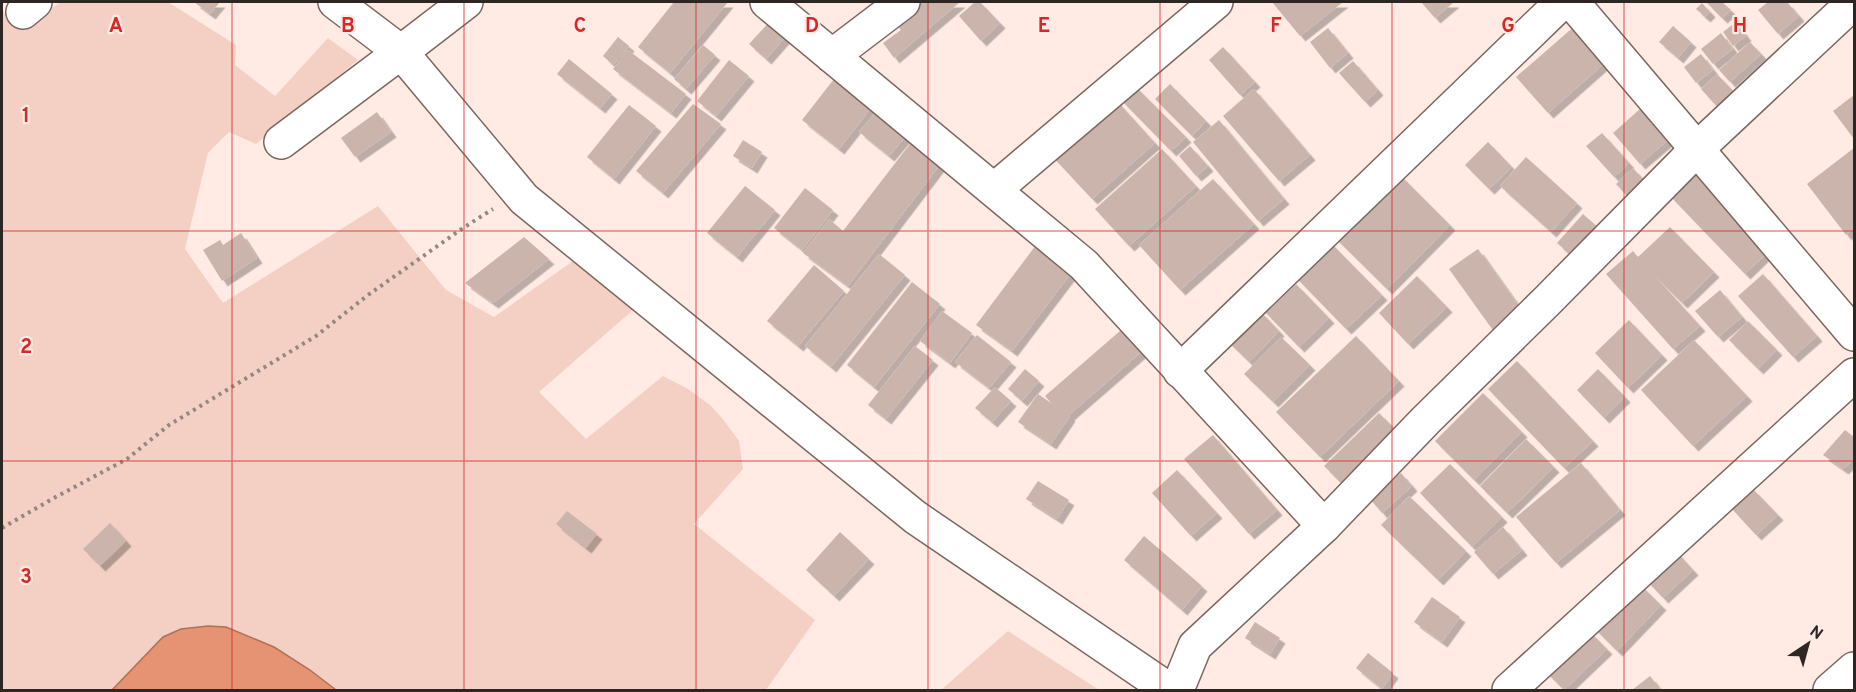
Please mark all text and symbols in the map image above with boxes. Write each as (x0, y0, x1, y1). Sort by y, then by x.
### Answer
text: A (109, 14, 123, 40)
text: B (341, 14, 355, 40)
text: C (574, 14, 586, 40)
text: D (805, 14, 819, 40)
text: E (1038, 14, 1050, 40)
text: F (1270, 14, 1282, 40)
text: G (1501, 14, 1515, 40)
text: H (1733, 14, 1747, 40)
text: 1 (22, 104, 30, 130)
text: 2 (20, 335, 32, 361)
text: 3 (20, 565, 32, 591)
north arrow (1778, 614, 1838, 674)
text: N (1805, 622, 1826, 645)

